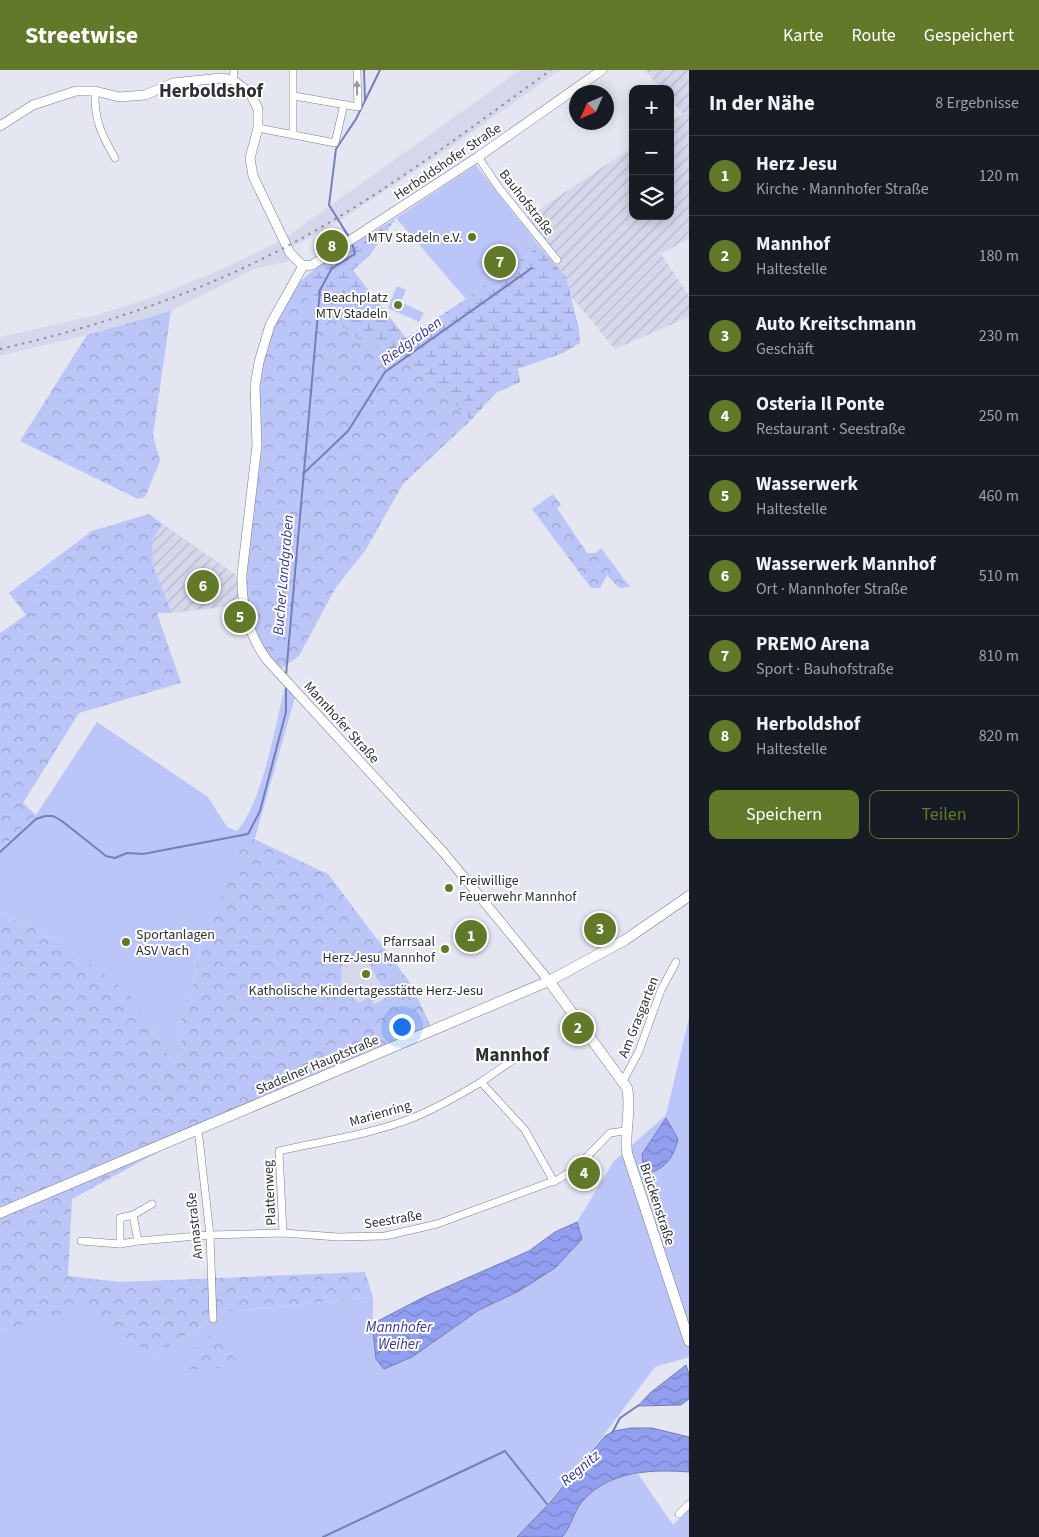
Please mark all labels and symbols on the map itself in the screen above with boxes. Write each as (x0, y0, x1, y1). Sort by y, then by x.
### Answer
district label: Herboldshof (159, 78, 265, 105)
one-way arrow (353, 79, 361, 95)
north arrow (569, 85, 614, 130)
street label: Herboldshofer Straße (390, 118, 505, 205)
street label: Bauhofstraße (494, 165, 558, 240)
pin: 8 (316, 227, 348, 265)
place label: MTV Stadeln e.V. (368, 228, 462, 248)
marker: MTV Stadeln e.V. (466, 231, 478, 243)
pin: 7 (484, 243, 516, 281)
place label: Beachplatz MTV Stadeln (316, 288, 388, 324)
marker: Beachplatz MTV Stadeln (392, 299, 404, 311)
water label: Riedgraben (376, 312, 446, 371)
water label: Bucher Landgraben (268, 514, 299, 636)
pin: 6 (187, 567, 219, 605)
pin: 5 (224, 598, 256, 636)
street label: Mannhofer Straße (299, 677, 384, 768)
place label: Freiwillige Feuerwehr Mannhof (459, 871, 577, 907)
marker: Freiwillige Feuerwehr Mannhof (443, 882, 455, 894)
pin: 3 (584, 910, 616, 948)
pin: 1 (455, 917, 487, 955)
place label: Sportanlagen ASV Vach (136, 925, 215, 961)
place label: Pfarrsaal Herz-Jesu Mannhof (323, 932, 436, 968)
marker: Sportanlagen ASV Vach (120, 936, 132, 948)
marker: Pfarrsaal Herz-Jesu Mannhof (439, 943, 451, 955)
marker: Katholische Kindertagesstätte Herz-Jesu (360, 968, 372, 980)
street label: Am Grasgarten (614, 974, 664, 1061)
place label: Katholische Kindertagesstätte Herz-Jesu (249, 981, 483, 1001)
pin: 2 (562, 1009, 594, 1047)
your location (389, 1014, 415, 1040)
street label: Stadelner Hauptstraße (253, 1030, 382, 1100)
district label: Mannhof (475, 1042, 551, 1069)
street label: Marienring (347, 1096, 413, 1132)
pin: 4 (568, 1154, 600, 1192)
street label: Plattenweg (258, 1160, 282, 1226)
street label: Brückenstraße (634, 1161, 680, 1248)
street label: Annastraße (182, 1192, 208, 1260)
street label: Seestraße (363, 1206, 424, 1234)
water label: Mannhofer Weiher (366, 1317, 433, 1355)
water label: Regnitz (556, 1445, 605, 1491)

